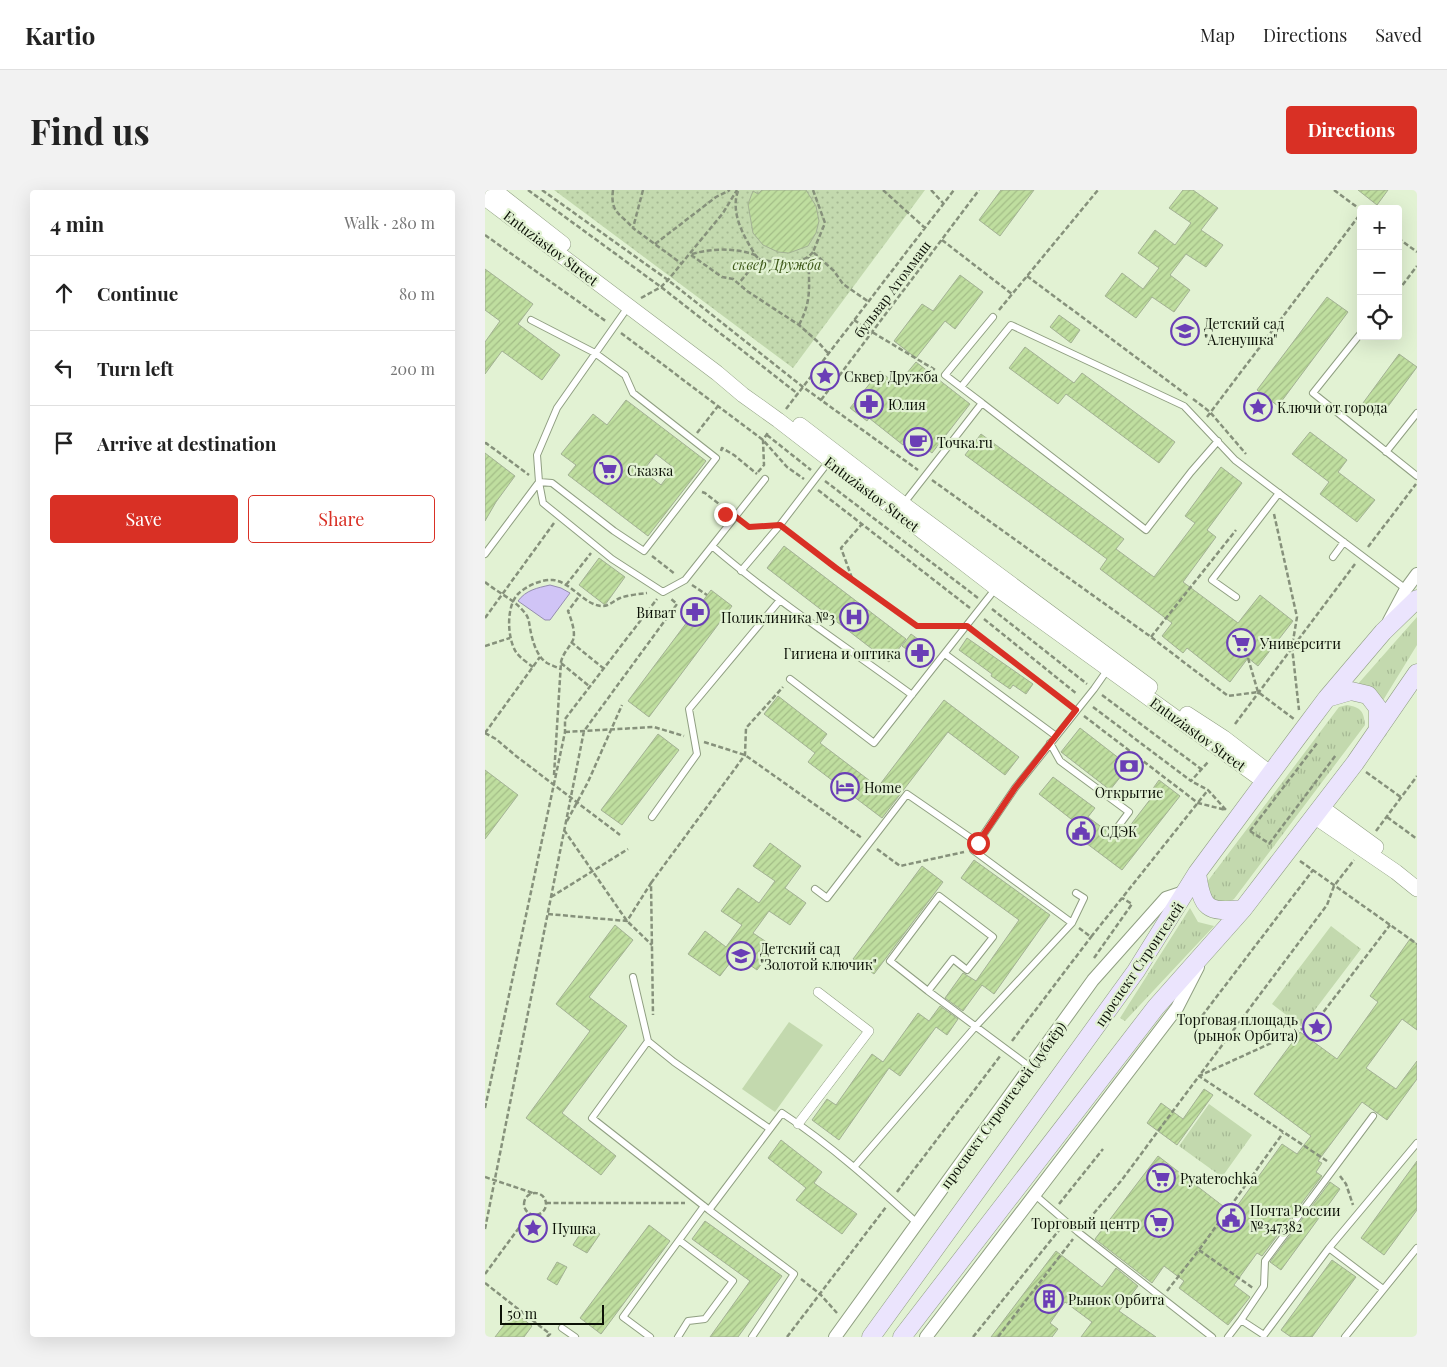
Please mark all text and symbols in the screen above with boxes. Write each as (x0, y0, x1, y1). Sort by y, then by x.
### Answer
text: Kartio (25, 19, 95, 51)
text: Map (1200, 23, 1235, 47)
text: Directions (1263, 23, 1347, 47)
text: Saved (1375, 23, 1422, 47)
button: Directions (1286, 106, 1417, 154)
text: Find us (30, 107, 150, 154)
map controls (1357, 205, 1402, 340)
button: + (1357, 205, 1402, 250)
street label: Entuziastov Street (500, 206, 603, 291)
text: 4 min (50, 209, 104, 237)
text: Walk · 280 m (344, 212, 435, 233)
street label: бульвар Атоммаш (849, 236, 935, 341)
button: − (1357, 250, 1402, 295)
park label: сквер Дружба (733, 255, 821, 274)
icon: ahead (50, 279, 78, 307)
text: Continue (97, 280, 178, 306)
text: 80 m (399, 283, 435, 304)
button: locate (1357, 295, 1402, 340)
place label: Детский сад "Аленушка" (1204, 314, 1285, 349)
school or university icon: Детский сад "Аленушка" (1170, 316, 1200, 346)
icon: left (50, 354, 78, 382)
text: Turn left (97, 355, 174, 381)
text: 200 m (390, 358, 435, 379)
place icon: Сквер Дружба (810, 361, 840, 391)
place label: Сквер Дружба (844, 367, 938, 386)
pharmacy icon: Юлия (854, 389, 884, 419)
place icon: Ключи от города (1243, 392, 1273, 422)
place label: Юлия (888, 395, 926, 414)
place label: Ключи от города (1277, 398, 1387, 417)
cafe icon: Точка.ru (903, 427, 933, 457)
icon: arrive (50, 429, 78, 457)
text: Arrive at destination (97, 430, 277, 456)
place label: Точка.ru (937, 433, 993, 452)
street label: Entuziastov Street (821, 452, 924, 537)
supermarket icon: Сказка (593, 455, 623, 485)
place label: Сказка (627, 461, 673, 480)
button: Save (50, 495, 238, 543)
button: Share (248, 495, 435, 543)
route end (714, 503, 737, 526)
pharmacy icon: Виват (680, 597, 710, 627)
hospital icon: Поликлиника №3 (839, 602, 869, 632)
place label: Виват (636, 603, 676, 622)
place label: Поликлиника №3 (721, 608, 835, 627)
supermarket icon: Университи (1226, 628, 1256, 658)
place label: Университи (1259, 634, 1341, 653)
pharmacy icon: Гигиена и оптика (905, 638, 935, 668)
place label: Гигиена и оптика (783, 644, 901, 663)
street label: Entuziastov Street (1146, 693, 1251, 776)
bank icon: Открытие (1114, 751, 1144, 781)
hotel icon: Home (830, 772, 860, 802)
place label: Home (864, 778, 902, 797)
place label: Открытие (1095, 783, 1163, 802)
public building icon: СДЭК (1066, 816, 1096, 846)
place label: СДЭК (1100, 822, 1138, 841)
route start (967, 832, 990, 855)
street label: проспект Строителей (1090, 898, 1188, 1030)
place label: Детский сад "Золотой ключик" (760, 939, 877, 974)
school or university icon: Детский сад "Золотой ключик" (726, 941, 756, 971)
place label: Торговая площадь (рынок Орбита) (1177, 1010, 1298, 1045)
place icon: Торговая площадь (рынок Орбита) (1302, 1012, 1332, 1042)
street label: проспект Строителей (дублёр) (936, 1018, 1070, 1192)
supermarket icon: Pyaterochka (1146, 1163, 1176, 1193)
place label: Pyaterochka (1180, 1169, 1257, 1188)
place label: Почта России №347382 (1250, 1201, 1341, 1236)
public building icon: Почта России №347382 (1216, 1203, 1246, 1233)
supermarket icon: Торговый центр (1144, 1208, 1174, 1238)
place icon: Пушка (518, 1213, 548, 1243)
place label: Торговый центр (1031, 1214, 1140, 1233)
place label: Пушка (552, 1219, 596, 1238)
building icon: Рынок Орбита (1034, 1284, 1064, 1314)
place label: Рынок Орбита (1068, 1290, 1164, 1309)
scale bar (500, 1302, 604, 1325)
text: 50 m (507, 1304, 537, 1323)

